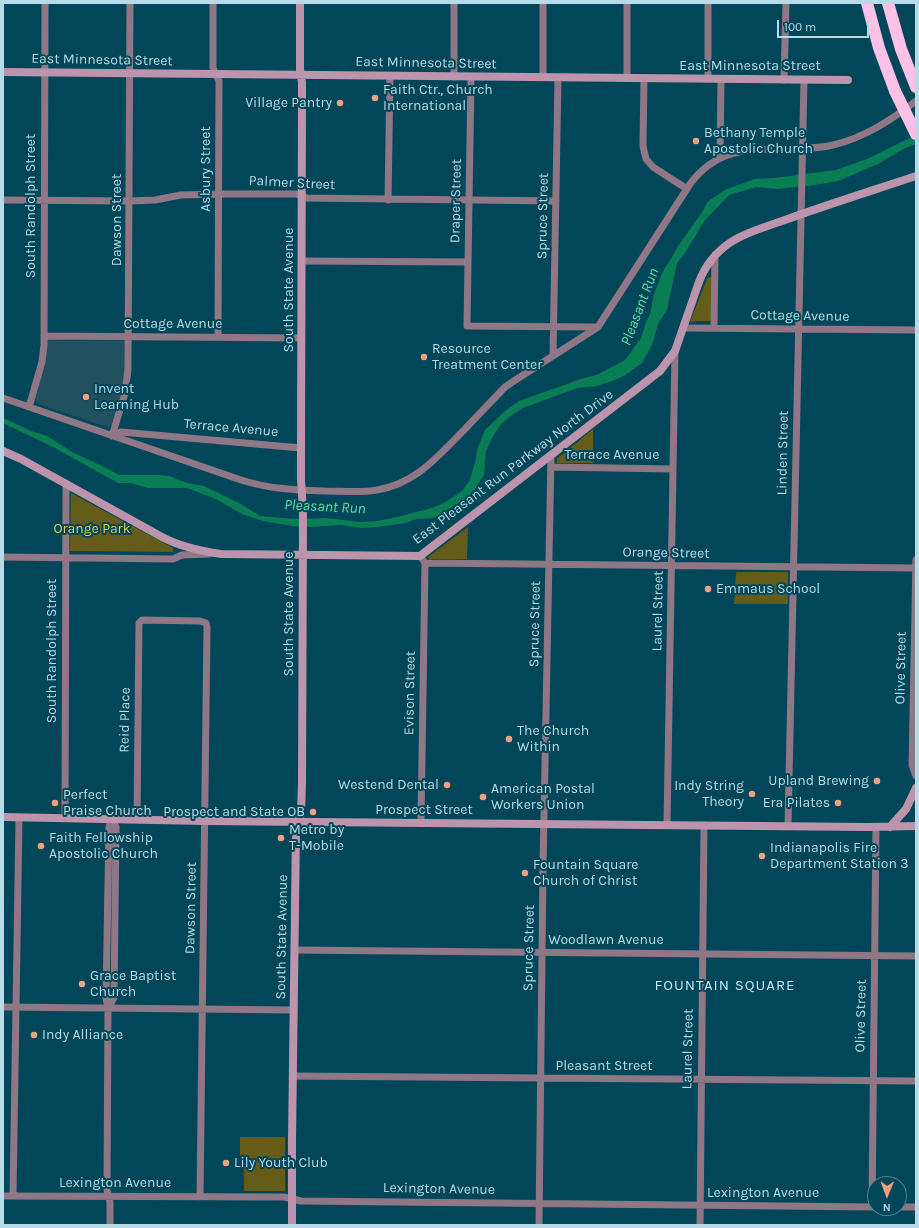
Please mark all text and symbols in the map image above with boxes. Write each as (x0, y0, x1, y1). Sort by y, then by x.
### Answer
scale bar (779, 12, 871, 38)
text: 100 m (784, 20, 816, 34)
street label: East Minnesota Street (31, 50, 173, 70)
street label: East Minnesota Street (355, 53, 497, 73)
street label: East Minnesota Street (679, 58, 821, 74)
place label: Faith Ctr., Church International (383, 82, 493, 114)
marker: Faith Ctr., Church International (370, 93, 380, 103)
place label: Village Pantry (245, 95, 332, 111)
marker: Village Pantry (335, 98, 345, 108)
place label: Bethany Temple Apostolic Church (704, 125, 813, 158)
street label: Asbury Street (198, 126, 214, 212)
street label: South Randolph Street (23, 134, 39, 278)
marker: Bethany Temple Apostolic Church (691, 136, 701, 146)
street label: Draper Street (447, 159, 465, 243)
street label: Palmer Street (248, 172, 336, 194)
street label: Spruce Street (534, 173, 552, 259)
street label: Dawson Street (109, 174, 125, 266)
street label: South State Avenue (281, 228, 297, 352)
water label: Pleasant Run (617, 266, 663, 348)
street label: Cottage Avenue (750, 307, 850, 325)
street label: Cottage Avenue (124, 316, 222, 332)
place label: Resource Treatment Center (432, 341, 542, 374)
marker: Resource Treatment Center (419, 352, 429, 362)
place label: Invent Learning Hub (94, 381, 179, 414)
street label: East Pleasant Run Parkway North Drive (409, 386, 617, 548)
marker: Invent Learning Hub (81, 392, 91, 402)
street label: Linden Street (774, 410, 792, 496)
street label: Terrace Avenue (183, 416, 279, 440)
street label: Terrace Avenue (565, 447, 659, 463)
water label: Pleasant Run (284, 496, 366, 518)
park label: Orange Park (53, 521, 131, 537)
street label: Orange Street (622, 544, 710, 562)
street label: South State Avenue (281, 552, 297, 676)
street label: Laurel Street (649, 571, 667, 651)
street label: South Randolph Street (44, 579, 60, 723)
street label: Spruce Street (526, 581, 544, 667)
place label: Emmaus School (716, 581, 820, 597)
marker: Emmaus School (703, 584, 713, 594)
street label: Olive Street (892, 631, 910, 705)
street label: Evison Street (401, 651, 419, 735)
street label: Reid Place (116, 687, 134, 753)
place label: The Church Within (517, 723, 589, 756)
marker: The Church Within (504, 734, 514, 744)
place label: Upland Brewing (768, 773, 869, 789)
marker: Upland Brewing (872, 776, 882, 786)
place label: Westend Dental (338, 777, 439, 793)
place label: Indy String Theory (674, 778, 744, 810)
marker: Westend Dental (442, 780, 452, 790)
place label: American Postal Workers Union (491, 781, 595, 814)
place label: Perfect Praise Church (63, 787, 152, 820)
marker: Indy String Theory (747, 789, 757, 799)
marker: American Postal Workers Union (478, 792, 488, 802)
place label: Era Pilates (763, 795, 830, 811)
marker: Perfect Praise Church (50, 798, 60, 808)
marker: Era Pilates (833, 798, 843, 808)
street label: Prospect Street (375, 802, 473, 818)
place label: Prospect and State OB (163, 804, 305, 820)
marker: Prospect and State OB (308, 807, 318, 817)
place label: Metro by T-Mobile (289, 822, 344, 854)
place label: Faith Fellowship Apostolic Church (49, 830, 158, 862)
marker: Metro by T-Mobile (276, 833, 286, 843)
place label: Indianapolis Fire Department Station 3 (770, 840, 909, 872)
marker: Faith Fellowship Apostolic Church (36, 841, 46, 851)
marker: Indianapolis Fire Department Station 3 (757, 851, 767, 861)
place label: Fountain Square Church of Christ (533, 857, 639, 890)
street label: Dawson Street (182, 862, 200, 954)
marker: Fountain Square Church of Christ (520, 868, 530, 878)
street label: South State Avenue (273, 874, 291, 1000)
street label: Spruce Street (520, 905, 538, 991)
street label: Woodlawn Avenue (548, 932, 664, 948)
place label: Grace Baptist Church (90, 968, 176, 1000)
district label: FOUNTAIN SQUARE (655, 977, 795, 995)
marker: Grace Baptist Church (77, 979, 87, 989)
street label: Olive Street (852, 979, 870, 1053)
street label: Laurel Street (679, 1009, 697, 1089)
place label: Indy Alliance (42, 1027, 123, 1043)
marker: Indy Alliance (29, 1030, 39, 1040)
street label: Pleasant Street (555, 1058, 653, 1074)
place label: Lily Youth Club (234, 1155, 328, 1171)
marker: Lily Youth Club (221, 1158, 231, 1168)
street label: Lexington Avenue (59, 1175, 171, 1191)
north arrow (867, 1176, 907, 1216)
street label: Lexington Avenue (383, 1180, 495, 1198)
street label: Lexington Avenue (707, 1185, 819, 1201)
text: N (883, 1201, 891, 1214)

